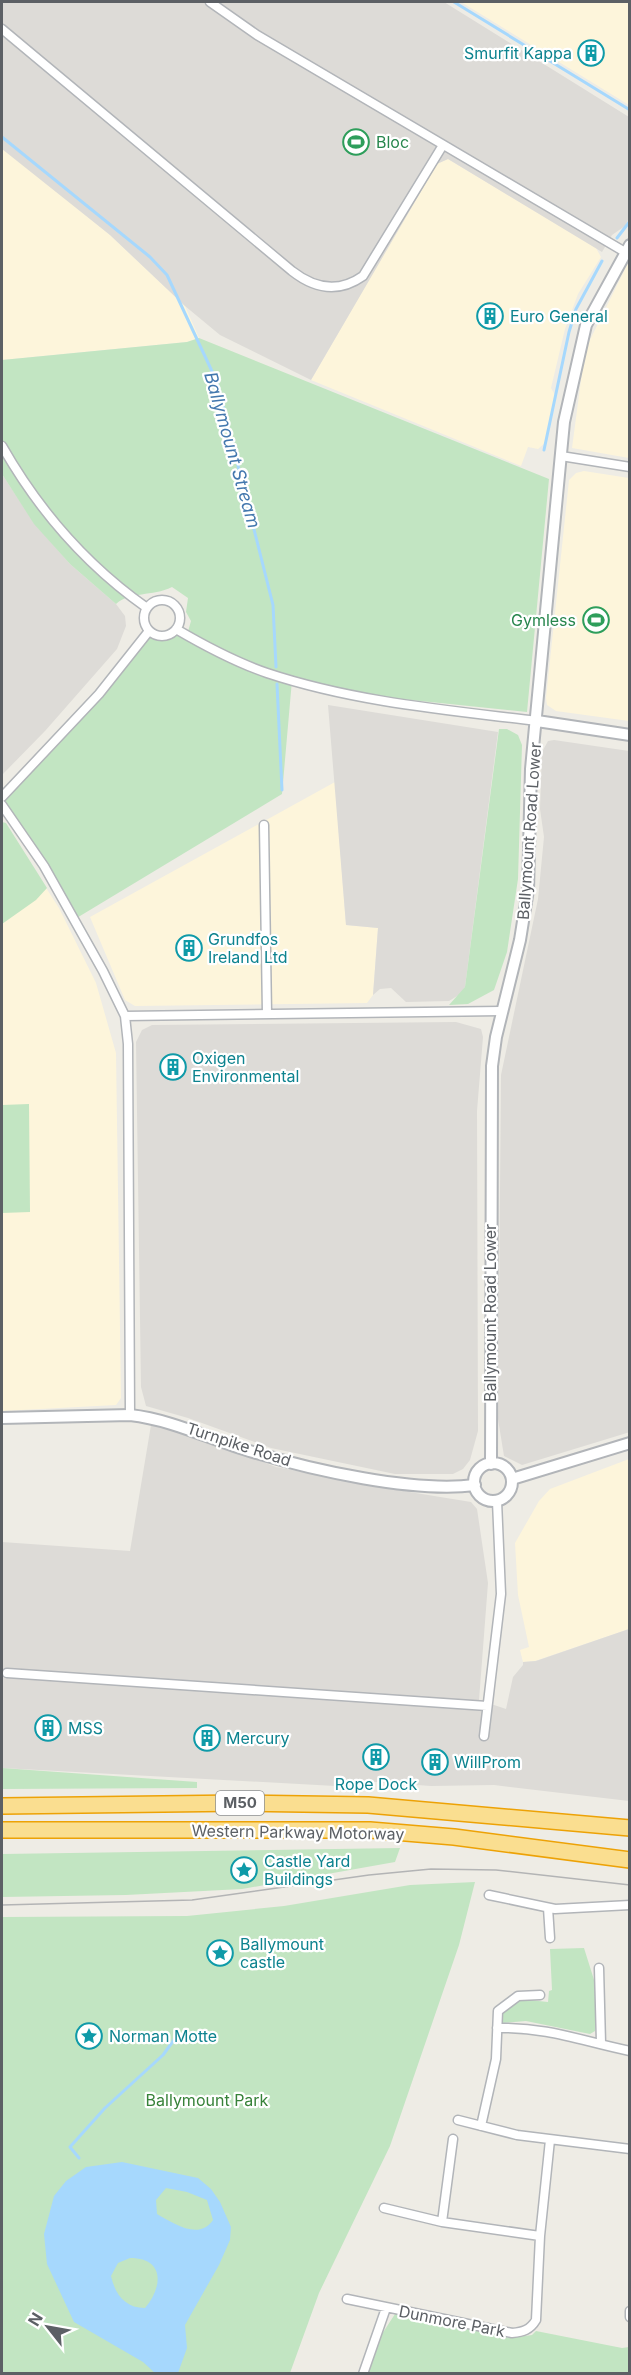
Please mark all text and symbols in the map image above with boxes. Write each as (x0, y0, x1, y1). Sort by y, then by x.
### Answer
building icon: Smurfit Kappa (576, 38, 606, 68)
place label: Smurfit Kappa (464, 43, 572, 63)
sports icon: Bloc (341, 127, 371, 157)
place label: Bloc (376, 132, 409, 152)
building icon: Euro General (475, 301, 505, 331)
place label: Euro General (510, 306, 608, 326)
water label: Ballymount Stream (200, 369, 265, 531)
sports icon: Gymless (581, 605, 611, 635)
place label: Gymless (511, 610, 576, 630)
street label: Ballymount Road Lower (513, 741, 545, 921)
place label: Grundfos Ireland Ltd (208, 929, 288, 967)
building icon: Grundfos Ireland Ltd (174, 933, 204, 963)
place label: Oxigen Environmental (192, 1048, 299, 1086)
building icon: Oxigen Environmental (158, 1052, 188, 1082)
street label: Ballymount Road Lower (480, 1224, 500, 1402)
street label: Turnpike Road (184, 1418, 294, 1470)
building icon: MSS (33, 1713, 63, 1743)
place label: MSS (68, 1718, 103, 1738)
building icon: Mercury (192, 1723, 222, 1753)
place label: Mercury (226, 1728, 289, 1748)
building icon: Rope Dock (361, 1742, 391, 1772)
building icon: WillProm (420, 1747, 450, 1777)
place label: WillProm (454, 1752, 521, 1772)
place label: Rope Dock (335, 1774, 417, 1794)
road number: M50 (216, 1791, 264, 1815)
street label: Western Parkway Motorway (192, 1820, 404, 1844)
place label: Castle Yard Buildings (264, 1851, 350, 1889)
place icon: Castle Yard Buildings (229, 1855, 259, 1885)
place label: Ballymount castle (240, 1934, 324, 1972)
place icon: Ballymount castle (205, 1938, 235, 1968)
place icon: Norman Motte (74, 2021, 104, 2051)
place label: Norman Motte (109, 2026, 217, 2046)
park label: Ballymount Park (146, 2090, 269, 2110)
north arrow (18, 2297, 78, 2357)
street label: Dunmore Park (397, 2301, 507, 2341)
text: N (23, 2309, 47, 2330)

